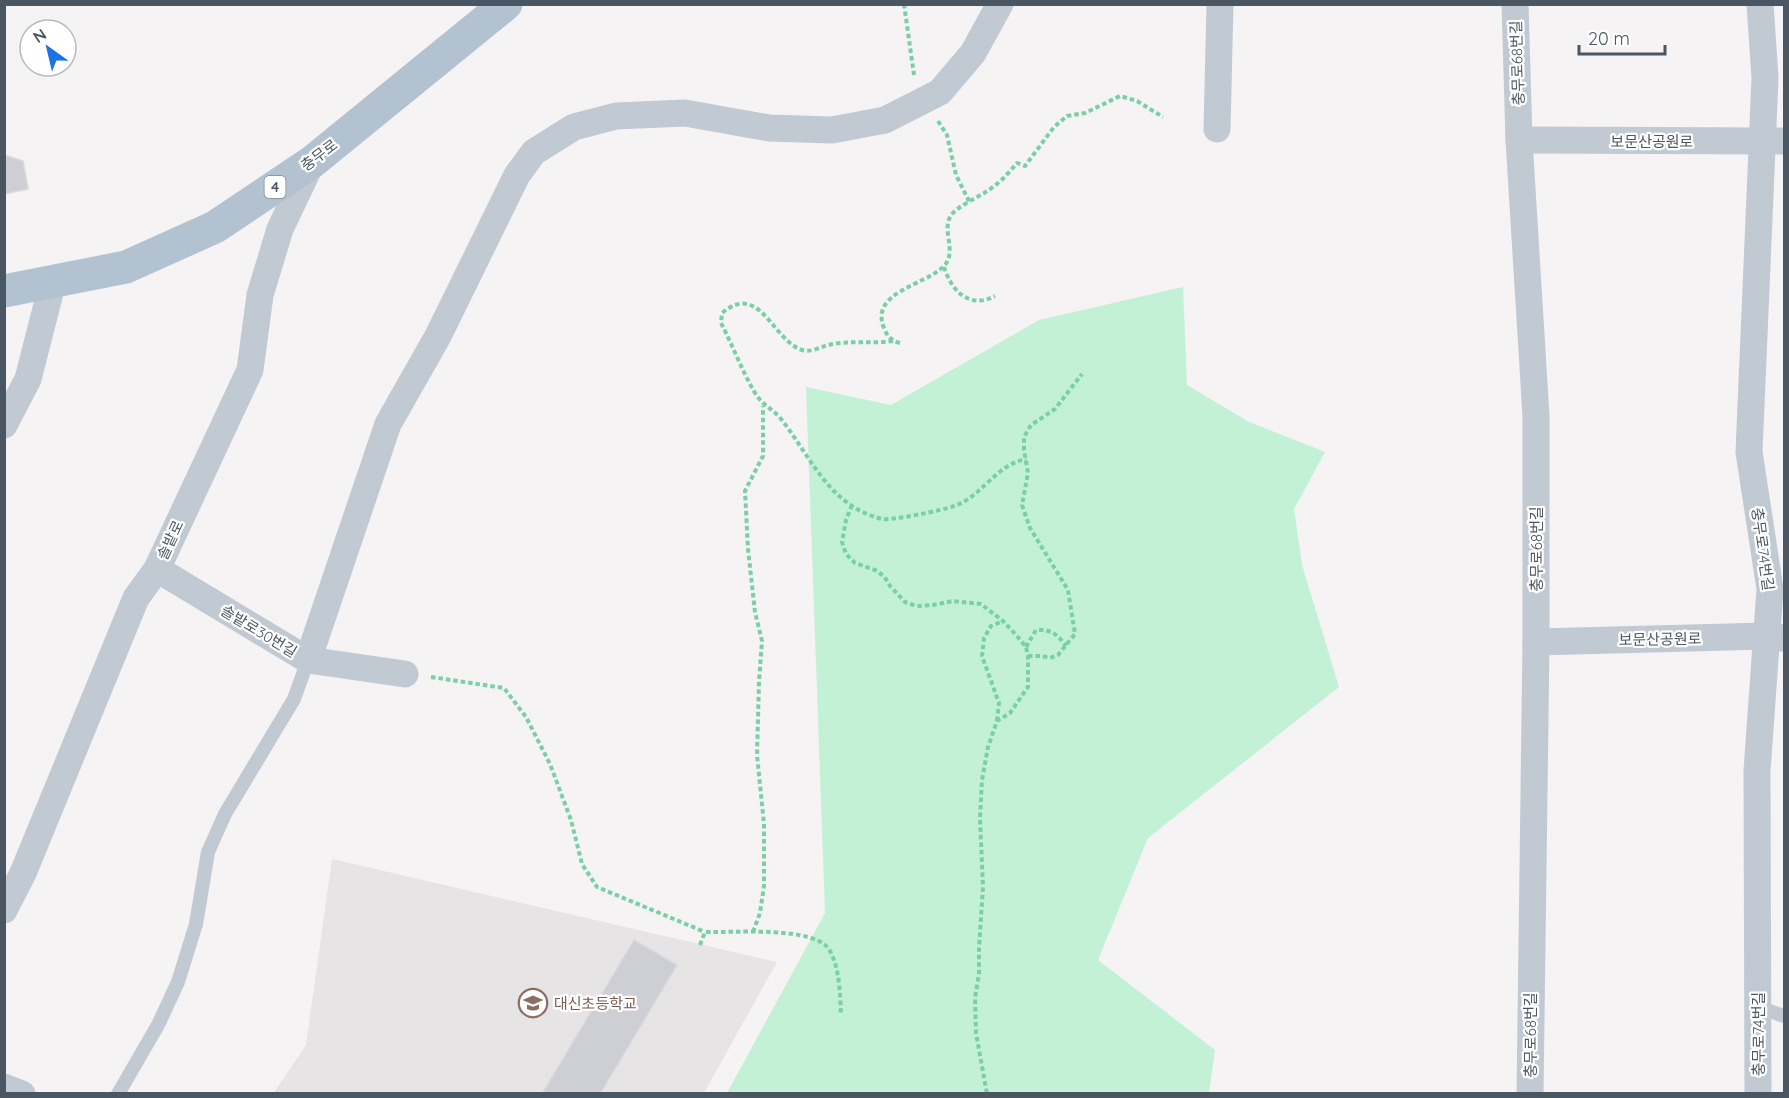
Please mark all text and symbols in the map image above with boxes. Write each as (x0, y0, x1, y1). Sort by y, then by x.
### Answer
north arrow (18, 18, 78, 78)
scale bar (1579, 18, 1664, 56)
street label: 충무로68번길 (1506, 20, 1528, 106)
text: N (29, 24, 50, 47)
text: 20 m (1588, 27, 1630, 50)
street label: 보문산공원로 (1611, 132, 1693, 151)
street label: 충무로 (297, 135, 341, 175)
road number: 4 (264, 176, 286, 198)
street label: 충무로68번길 (1527, 506, 1546, 592)
street label: 충무로74번길 (1748, 506, 1778, 592)
street label: 솔밭로 (153, 517, 187, 563)
street label: 솔밭로30번길 (217, 601, 301, 661)
street label: 보문산공원로 (1618, 629, 1702, 649)
school or university icon: 대신초등학교 (517, 987, 549, 1019)
street label: 충무로68번길 (1521, 992, 1540, 1078)
street label: 충무로74번길 (1749, 992, 1768, 1076)
place label: 대신초등학교 (554, 994, 637, 1013)

